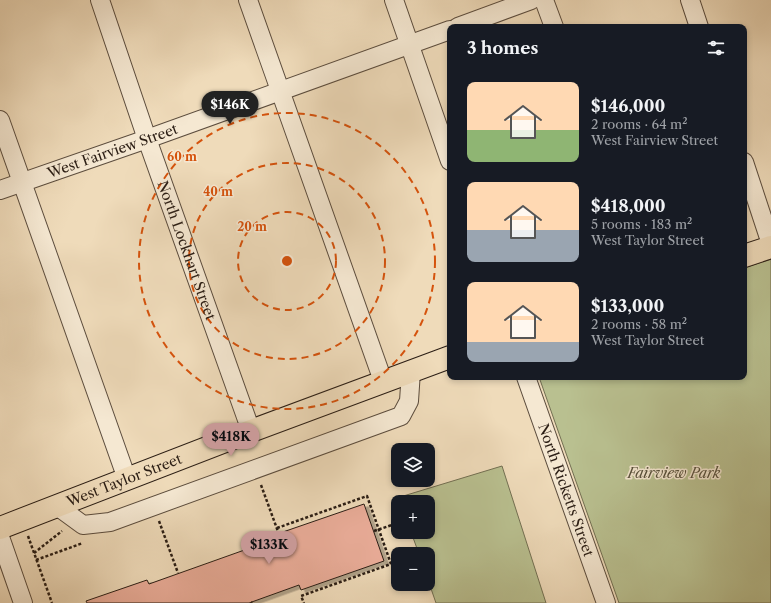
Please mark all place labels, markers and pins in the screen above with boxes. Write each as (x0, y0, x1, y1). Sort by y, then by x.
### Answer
pin: $146K (202, 91, 258, 125)
centre of rings (280, 254, 294, 268)
pin: $418K (203, 423, 259, 457)
pin: $133K (241, 531, 297, 565)

